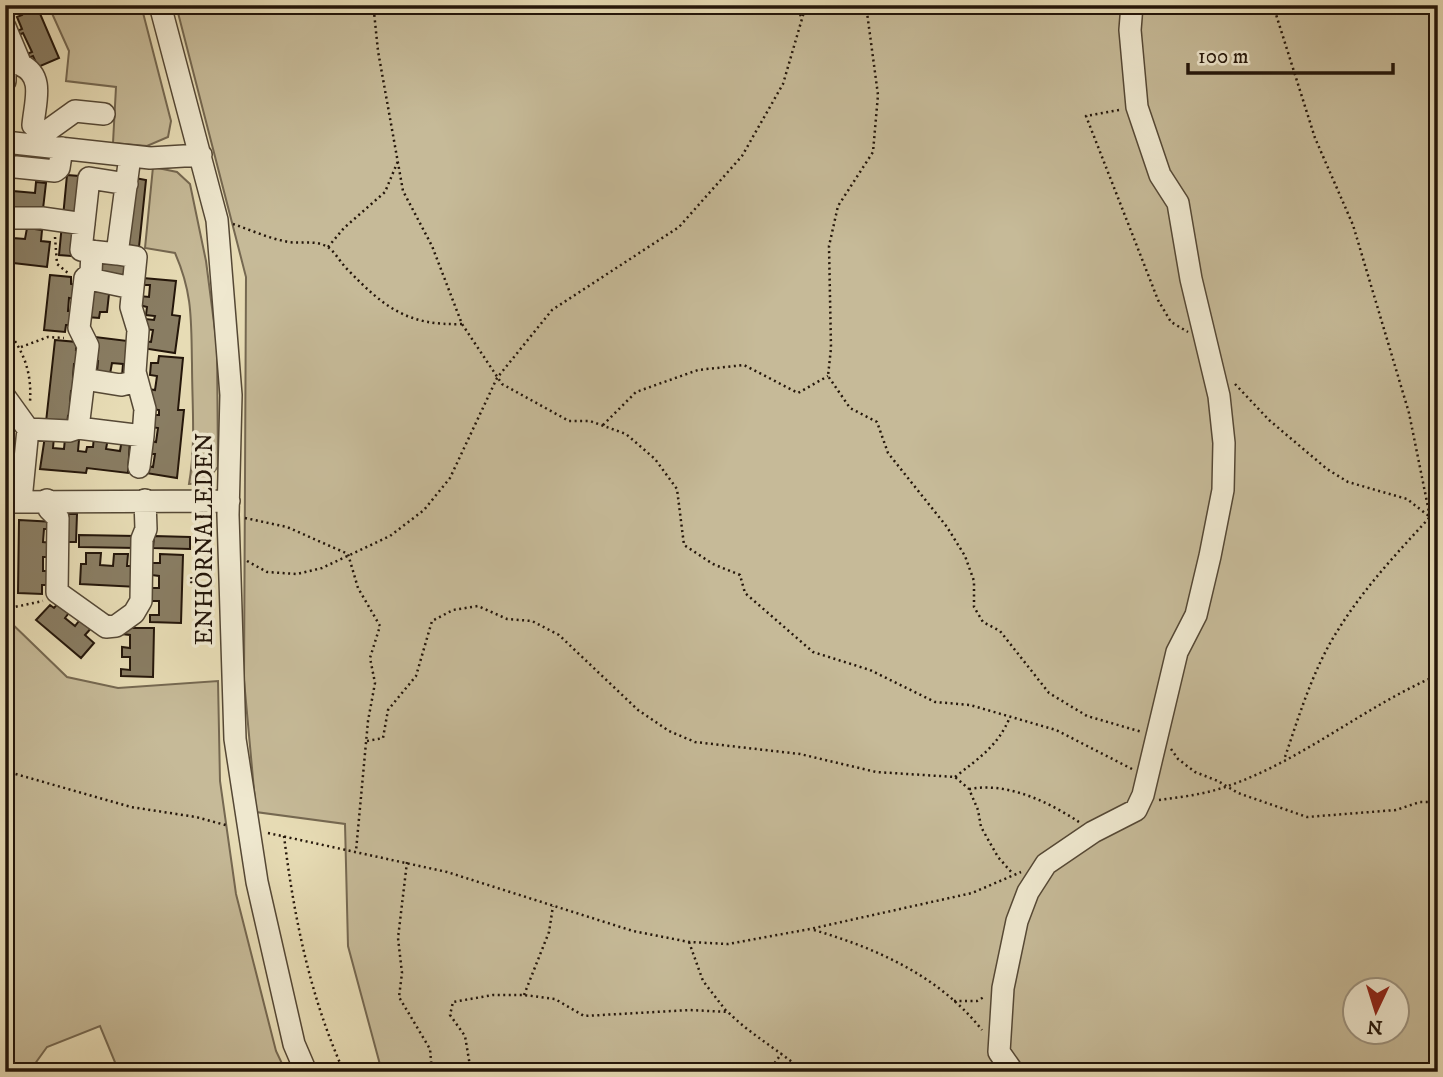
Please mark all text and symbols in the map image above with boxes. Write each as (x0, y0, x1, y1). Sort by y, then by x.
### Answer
scale bar (1188, 32, 1392, 76)
text: 100 m (1198, 44, 1249, 70)
street label: ENHÖRNALEDEN (190, 433, 220, 645)
north arrow (1342, 976, 1412, 1046)
text: N (1366, 1014, 1384, 1038)

